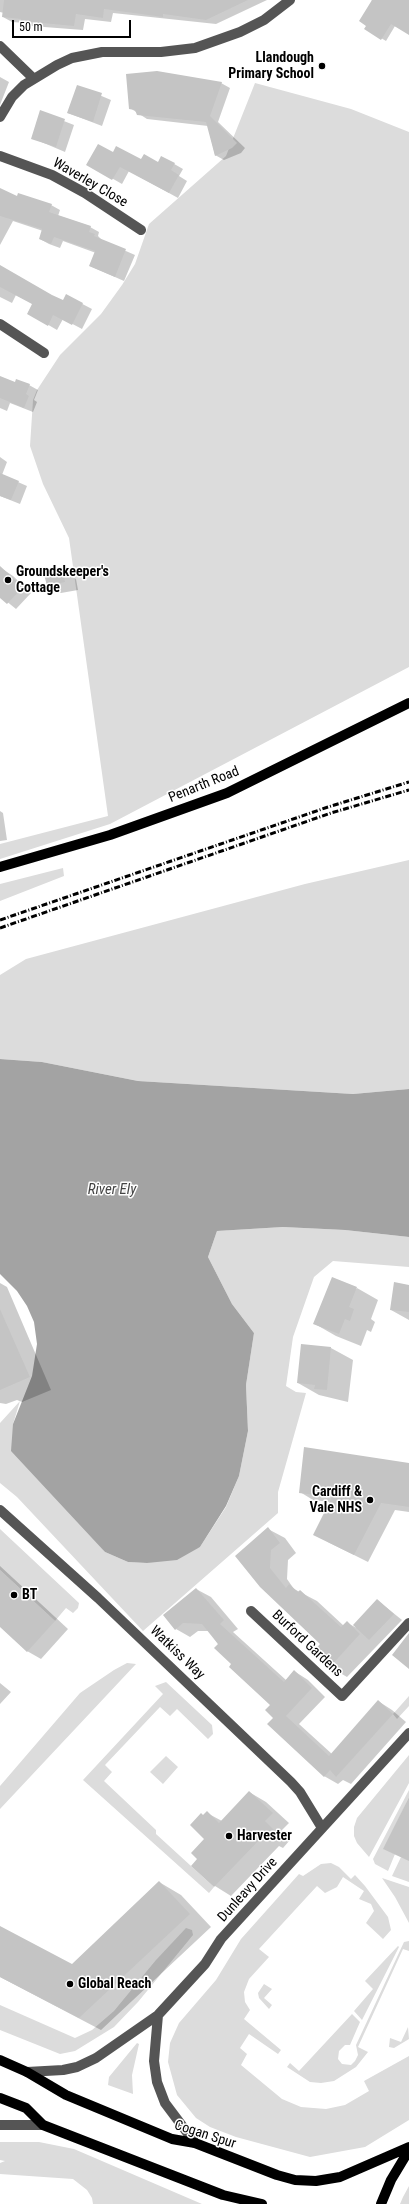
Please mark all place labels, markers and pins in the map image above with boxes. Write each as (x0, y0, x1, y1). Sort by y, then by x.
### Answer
place label: Llandough Primary School (228, 50, 314, 82)
marker: Llandough Primary School (317, 61, 327, 71)
place label: Groundskeeper's Cottage (16, 564, 109, 596)
marker: Groundskeeper's Cottage (3, 575, 13, 585)
place label: Cardiff & Vale NHS (309, 1484, 362, 1516)
marker: Cardiff & Vale NHS (365, 1495, 375, 1505)
place label: BT (22, 1587, 37, 1603)
marker: BT (9, 1590, 19, 1600)
place label: Harvester (237, 1828, 292, 1844)
marker: Harvester (224, 1831, 234, 1841)
place label: Global Reach (78, 1976, 151, 1992)
marker: Global Reach (65, 1979, 75, 1989)

